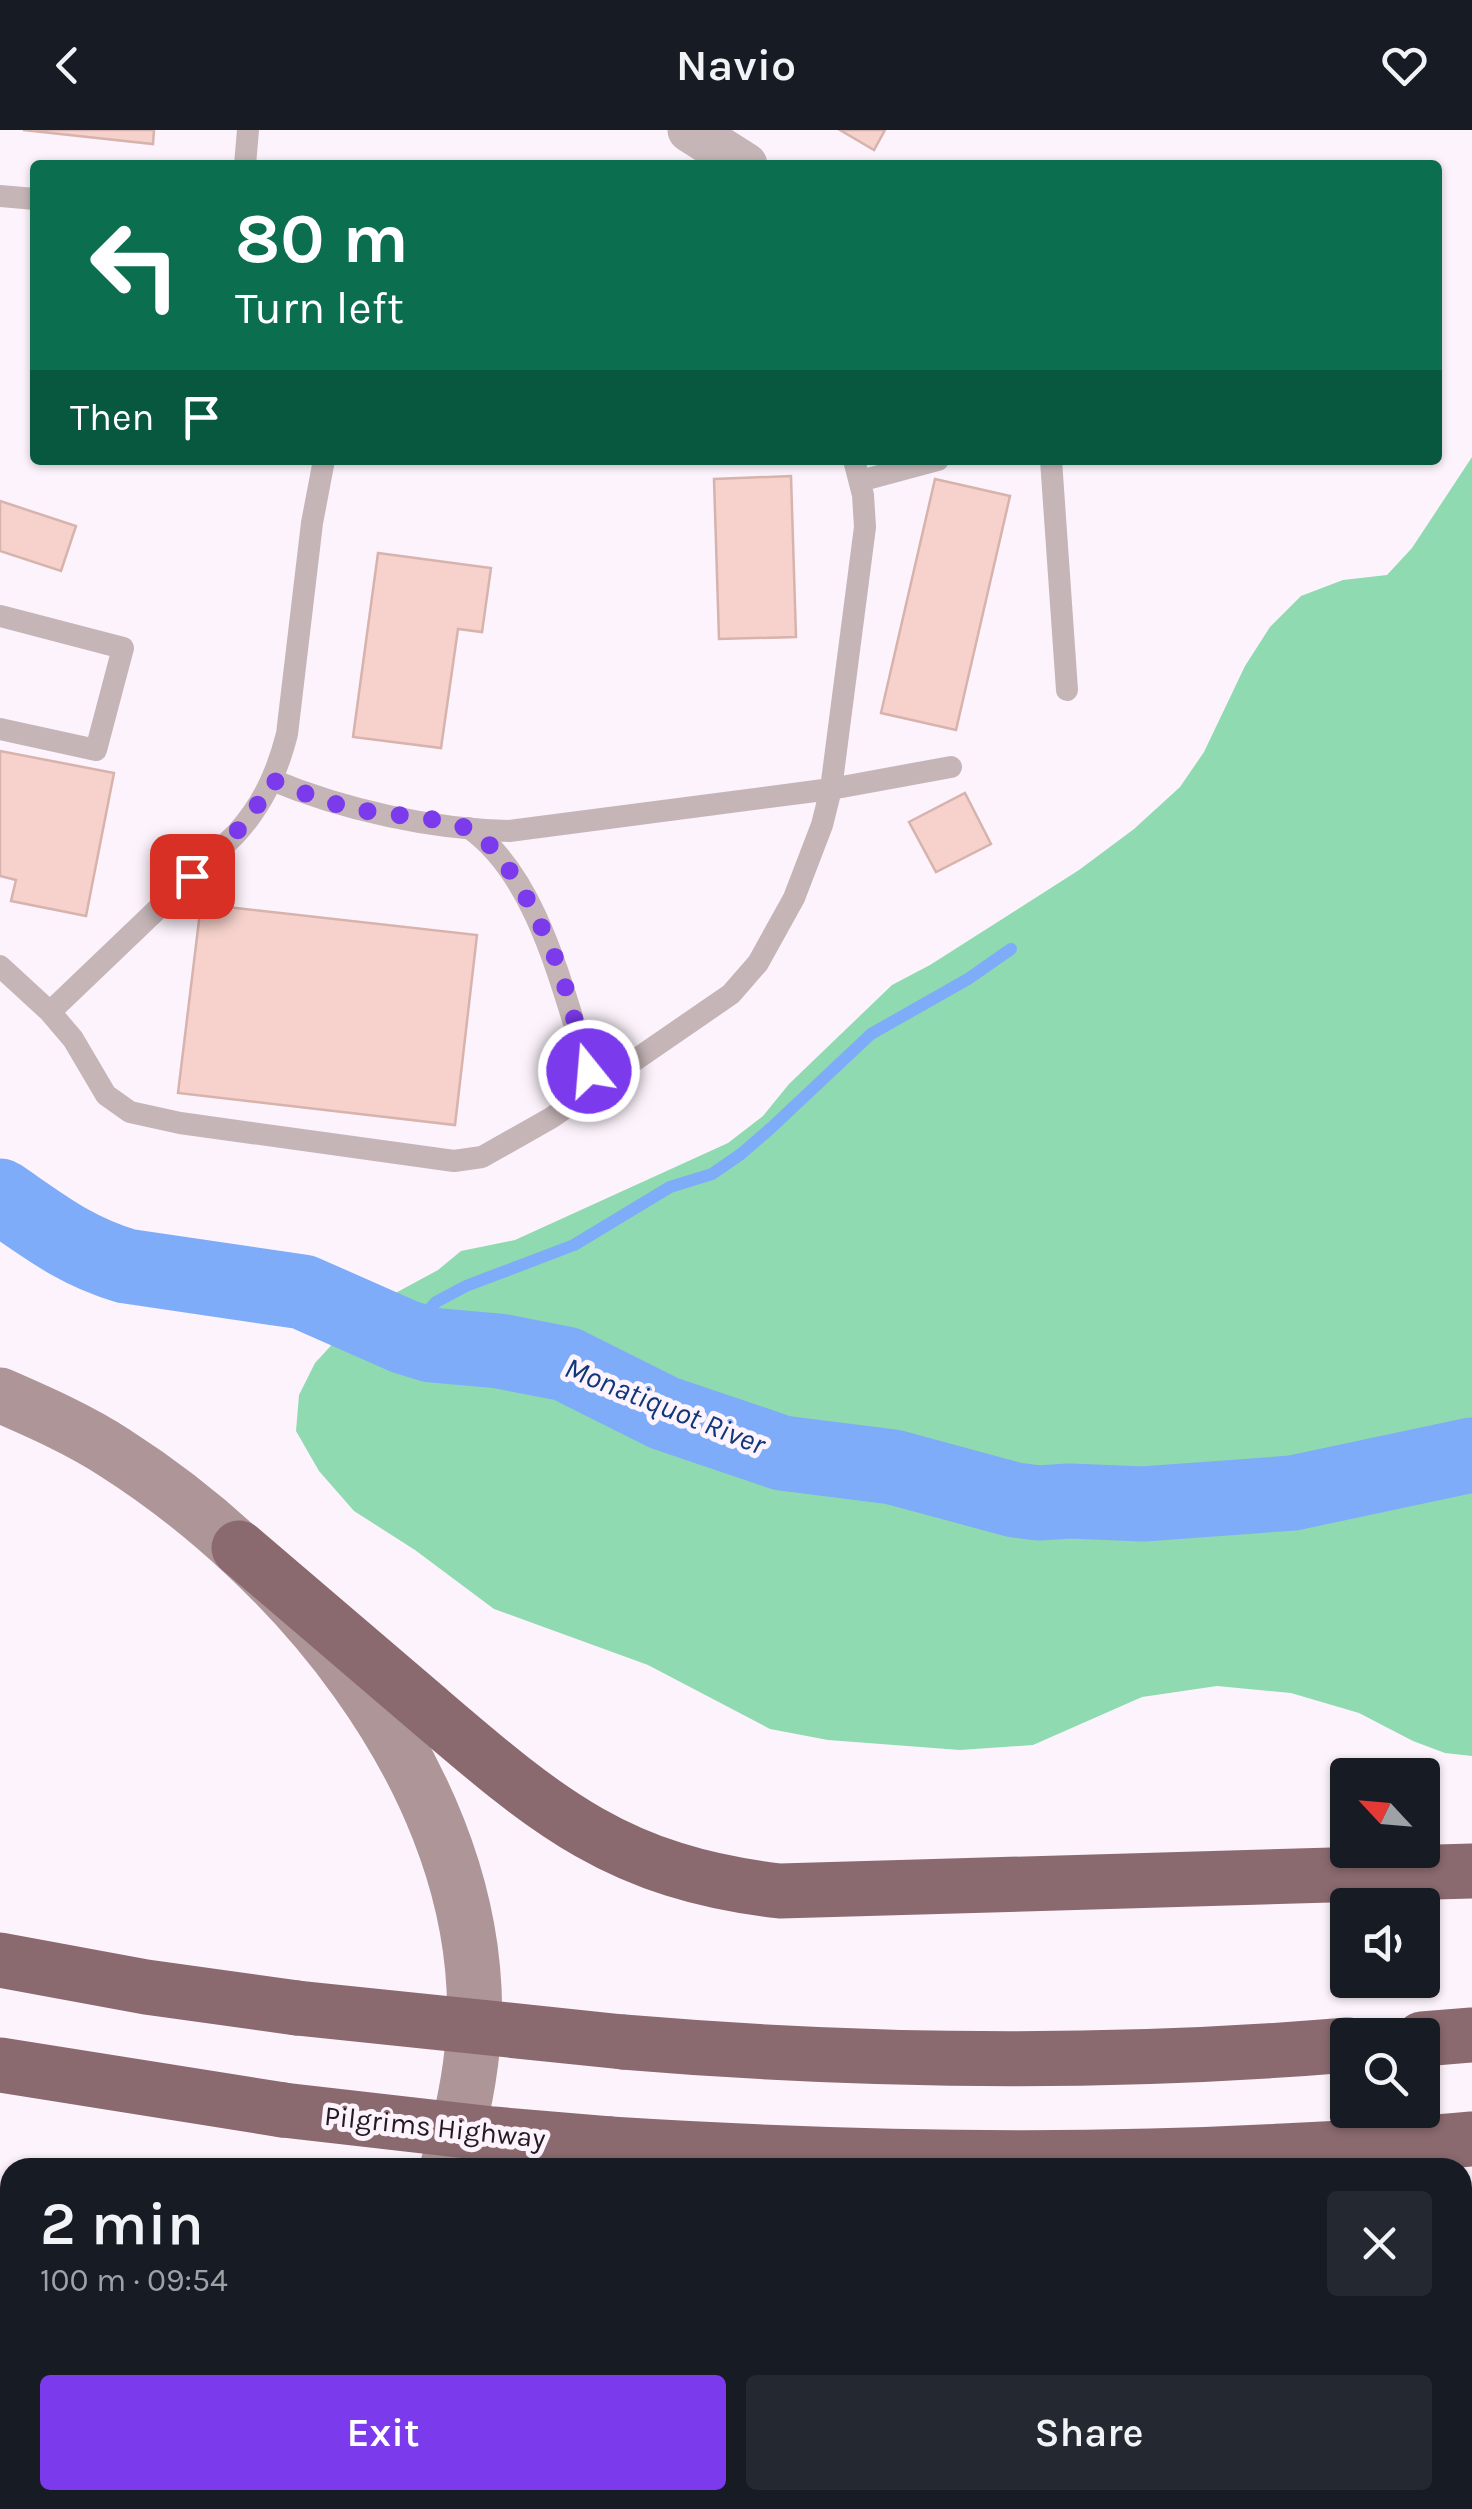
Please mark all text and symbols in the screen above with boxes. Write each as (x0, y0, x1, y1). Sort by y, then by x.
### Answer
icon: back (40, 38, 95, 93)
icon: heart (1377, 38, 1432, 93)
text: Navio (676, 39, 796, 91)
text: 80 m (235, 198, 409, 280)
icon: left (70, 200, 200, 330)
text: Turn left (235, 282, 404, 334)
icon: arrive (174, 390, 229, 445)
text: Then (70, 395, 154, 440)
pin (150, 834, 235, 919)
icon: arrive (165, 849, 220, 904)
position arrow (537, 1019, 641, 1123)
water label: Monatiquot River (559, 1349, 772, 1463)
north arrow (1330, 1758, 1440, 1868)
map controls (1330, 1758, 1440, 2128)
button: sound (1330, 1888, 1440, 1998)
button: search (1330, 2018, 1440, 2128)
street label: Pilgrims Highway (323, 2099, 547, 2155)
text: 2 min (40, 2189, 204, 2259)
button: close (1327, 2191, 1432, 2296)
text: 100 m · 09:54 (40, 2262, 228, 2299)
button: Exit (40, 2375, 726, 2490)
button: Share (746, 2375, 1432, 2490)

